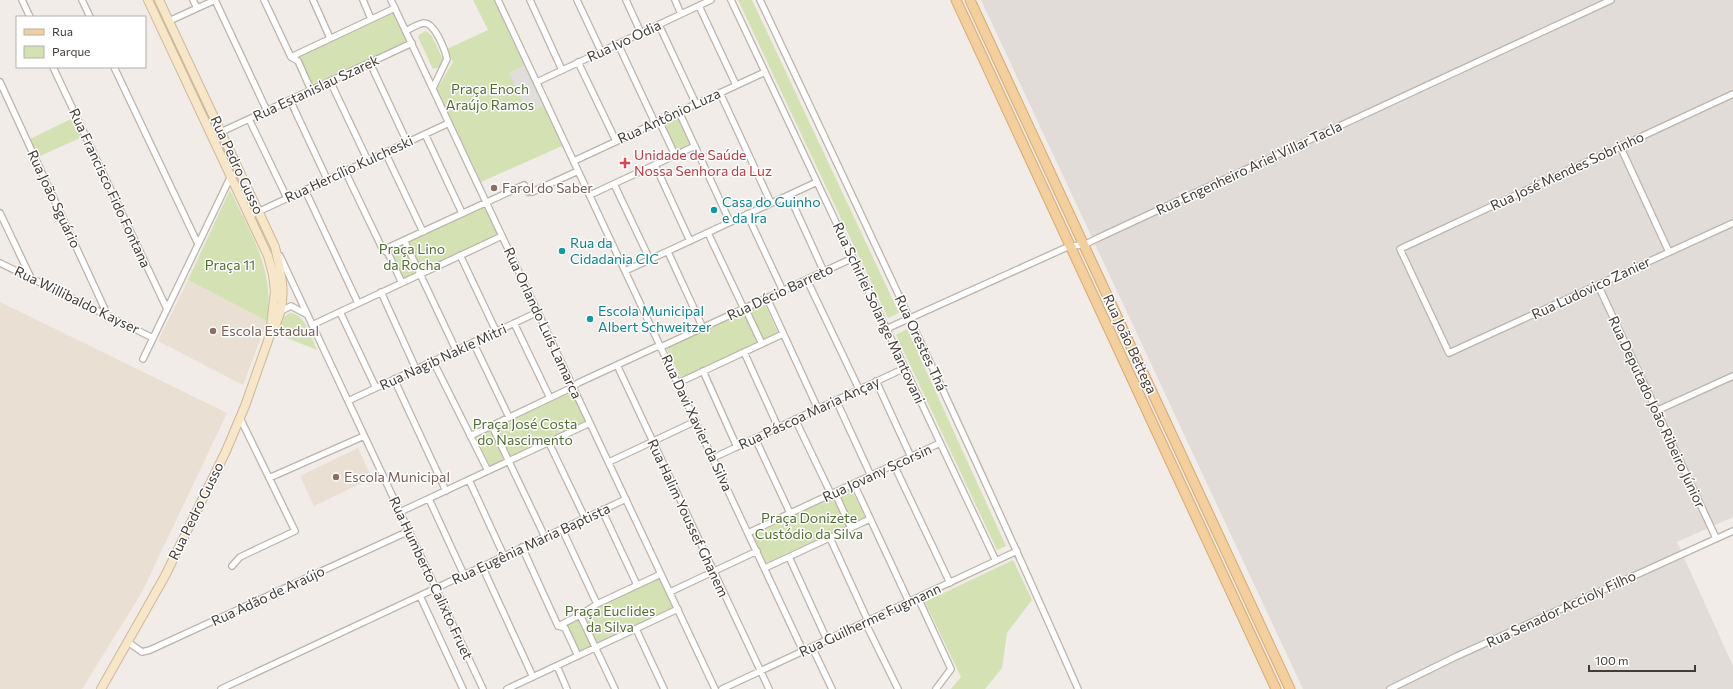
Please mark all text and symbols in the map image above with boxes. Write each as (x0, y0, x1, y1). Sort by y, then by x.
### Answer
legend (16, 16, 146, 68)
street label: Rua Ivo Odia (584, 16, 663, 65)
text: Rua (52, 24, 73, 38)
text: Parque (52, 44, 90, 58)
street label: Rua Estanislau Szarek (250, 51, 382, 124)
park label: Praça Enoch Araújo Ramos (446, 80, 534, 113)
street label: Rua Antônio Luza (615, 84, 723, 147)
street label: Rua Francisco Fido Fontana (66, 105, 155, 270)
street label: Rua Pedro Gusso (207, 113, 268, 217)
street label: Rua Engenheiro Ariel Villar Tacla (1153, 117, 1344, 218)
street label: Rua José Mendes Sobrinho (1487, 127, 1646, 214)
street label: Rua Hercílio Kulcheski (282, 131, 416, 206)
place label: Unidade de Saúde Nossa Senhora da Luz (634, 146, 772, 179)
street label: Rua João Sguário (24, 147, 85, 251)
marker: Unidade de Saúde Nossa Senhora da Luz (619, 157, 631, 169)
place label: Farol do Saber (502, 179, 593, 196)
marker: Farol do Saber (489, 183, 499, 193)
place label: Casa do Guinho e da Ira (722, 193, 821, 226)
marker: Casa do Guinho e da Ira (709, 205, 719, 215)
street label: Rua Schirlei Solange Mantovani (830, 219, 929, 406)
place label: Rua da Cidadania CIC (570, 234, 659, 267)
park label: Praça Lino da Rocha (379, 240, 445, 273)
street label: Rua Orlando Luís Lamarca (501, 244, 586, 401)
marker: Rua da Cidadania CIC (557, 246, 567, 256)
street label: Rua Ludovico Zanier (1529, 252, 1653, 323)
park label: Praça 11 (205, 256, 255, 273)
street label: Rua Décio Barreto (724, 260, 835, 324)
street label: Rua Willibaldo Kayser (12, 262, 143, 337)
street label: Rua João Bettega (1100, 291, 1161, 396)
street label: Rua Orestes Thá (892, 292, 951, 393)
place label: Escola Municipal Albert Schweitzer (598, 302, 712, 335)
street label: Rua Deputado João Ribeiro Júnior (1605, 313, 1710, 511)
marker: Escola Municipal Albert Schweitzer (585, 314, 595, 324)
street label: Rua Nagib Nakle Mitri (377, 320, 509, 393)
place label: Escola Estadual (221, 322, 319, 339)
marker: Escola Estadual (208, 326, 218, 336)
street label: Rua Davi Xavier da Silva (658, 352, 737, 494)
street label: Rua Páscoa Maria Ançay (736, 372, 882, 453)
park label: Praça José Costa do Nascimento (473, 415, 577, 448)
street label: Rua Halim Youssef Ghanem (644, 436, 733, 600)
street label: Rua Jovany Scorsin (820, 440, 934, 505)
street label: Rua Pedro Gusso (165, 459, 227, 562)
place label: Escola Municipal (344, 468, 450, 485)
marker: Escola Municipal (331, 472, 341, 482)
street label: Rua Humberto Calixto Fruet (386, 494, 477, 662)
street label: Rua Eugênia Maria Baptista (449, 499, 613, 588)
park label: Praça Donizete Custódio da Silva (755, 509, 863, 542)
street label: Rua Adão de Araújo (208, 562, 327, 629)
street label: Rua Senador Accioly Filho (1483, 566, 1638, 651)
street label: Rua Guilherme Fugmann (796, 579, 943, 660)
park label: Praça Euclides da Silva (565, 602, 655, 635)
scale bar (1589, 647, 1695, 673)
text: 100 m (1595, 653, 1629, 667)

